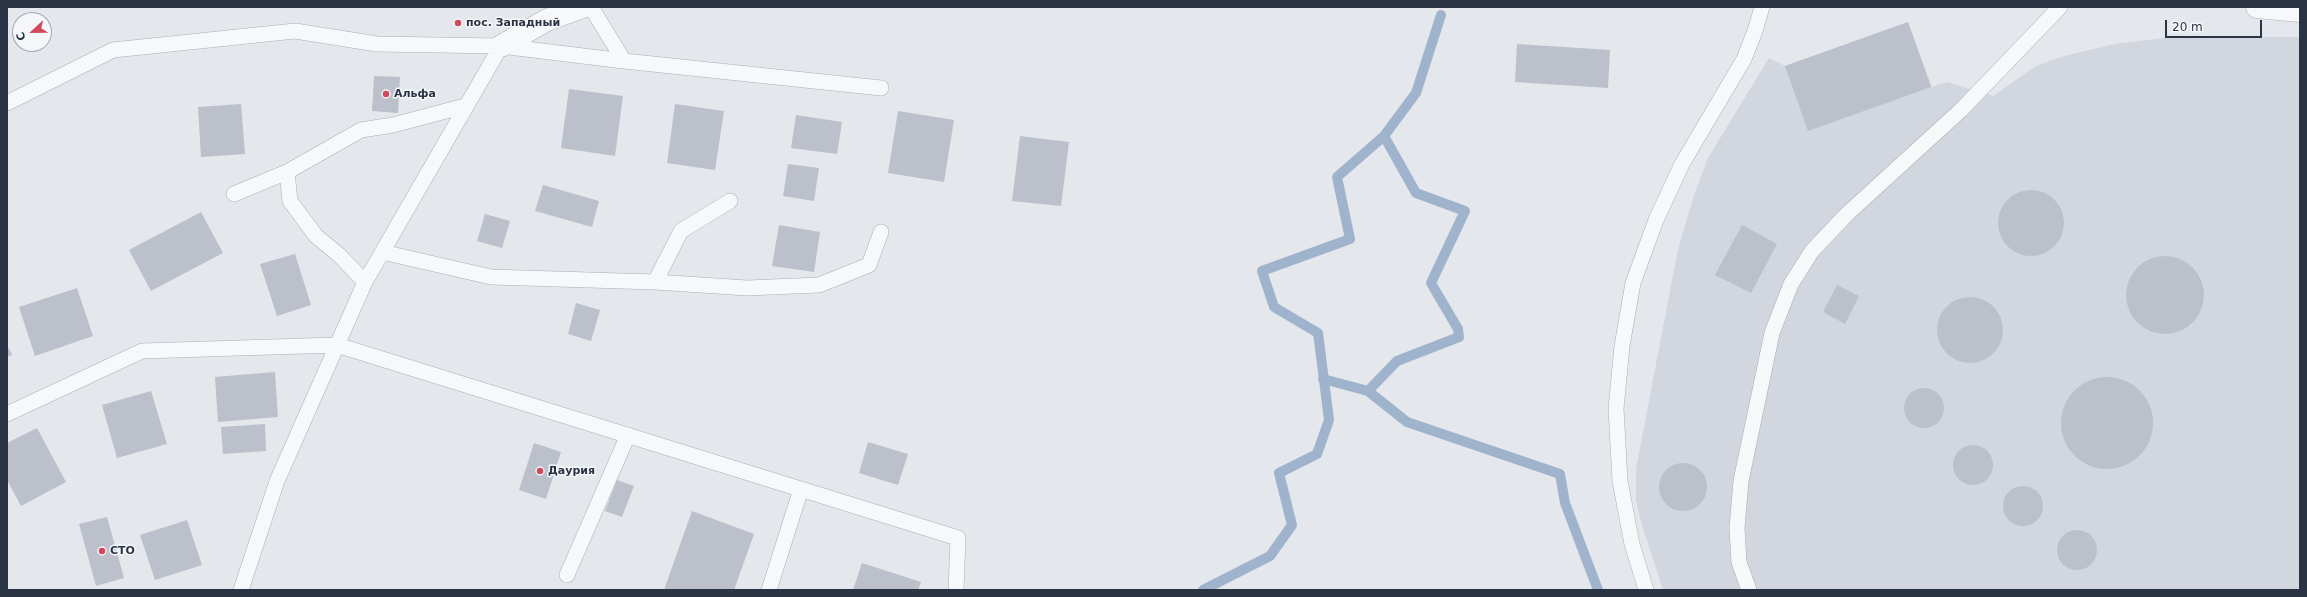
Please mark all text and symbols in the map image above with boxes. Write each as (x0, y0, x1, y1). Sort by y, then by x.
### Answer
north arrow (12, 12, 52, 52)
scale bar (2167, 12, 2264, 38)
place label: пос. Западный (466, 16, 560, 30)
marker: пос. Западный (453, 18, 463, 28)
text: 20 m (2172, 20, 2203, 34)
text: С (14, 30, 29, 42)
place label: Альфа (394, 87, 436, 101)
marker: Альфа (381, 89, 391, 99)
place label: Даурия (548, 464, 595, 478)
marker: Даурия (535, 466, 545, 476)
place label: СТО (110, 544, 135, 558)
marker: СТО (97, 546, 107, 556)

